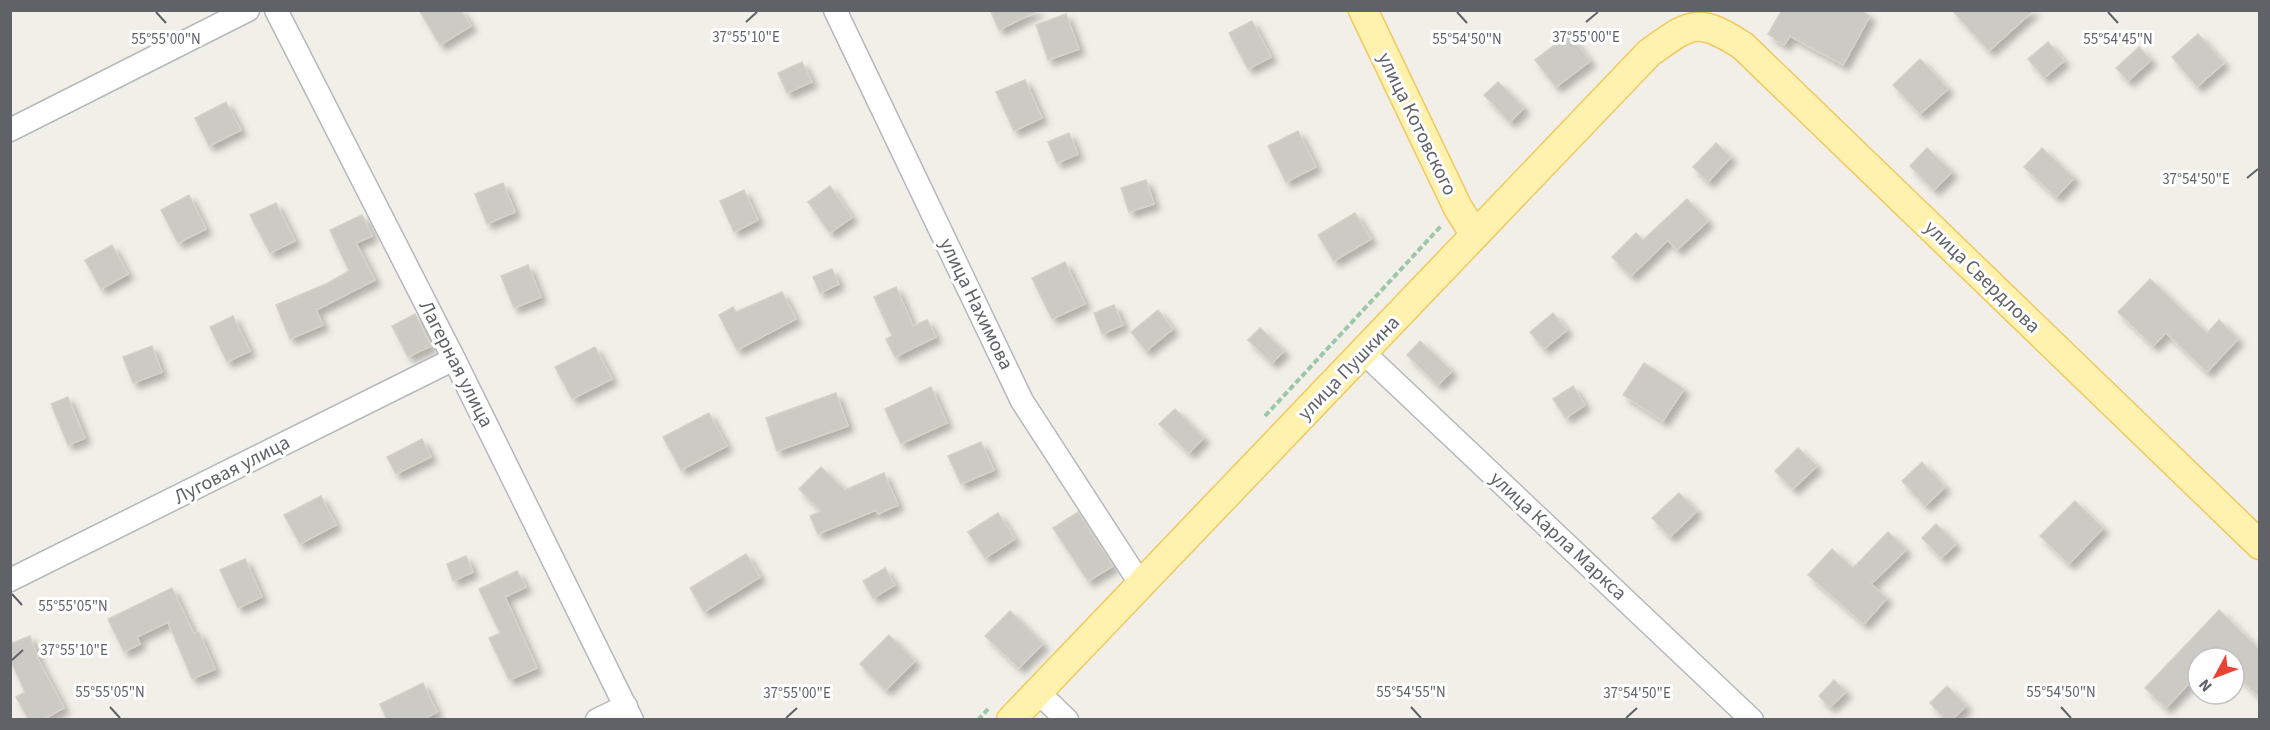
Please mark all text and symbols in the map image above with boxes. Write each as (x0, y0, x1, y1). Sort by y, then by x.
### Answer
text: 37°55'10"E (712, 27, 780, 48)
text: 37°55'00"E (1552, 27, 1620, 48)
text: 55°55'00"N (131, 29, 201, 50)
text: 55°54'50"N (1432, 29, 1502, 50)
text: 55°54'45"N (2083, 29, 2153, 50)
street label: улица Котовского (1370, 48, 1464, 200)
text: 37°54'50"E (2162, 169, 2230, 190)
street label: улица Свердлова (1918, 214, 2046, 340)
street label: улица Нахимова (932, 233, 1020, 375)
street label: Лагерная улица (412, 296, 500, 432)
street label: улица Пушкина (1292, 309, 1406, 427)
street label: Луговая улица (169, 429, 295, 511)
street label: улица Карла Маркса (1483, 465, 1633, 607)
text: 55°55'05"N (38, 596, 108, 617)
text: 37°55'10"E (40, 640, 108, 661)
north arrow (2186, 646, 2246, 706)
text: N (2194, 674, 2217, 696)
text: 55°55'05"N (75, 682, 145, 703)
text: 55°54'55"N (1376, 682, 1446, 703)
text: 55°54'50"N (2026, 682, 2096, 703)
text: 37°55'00"E (763, 683, 831, 704)
text: 37°54'50"E (1603, 683, 1671, 704)

